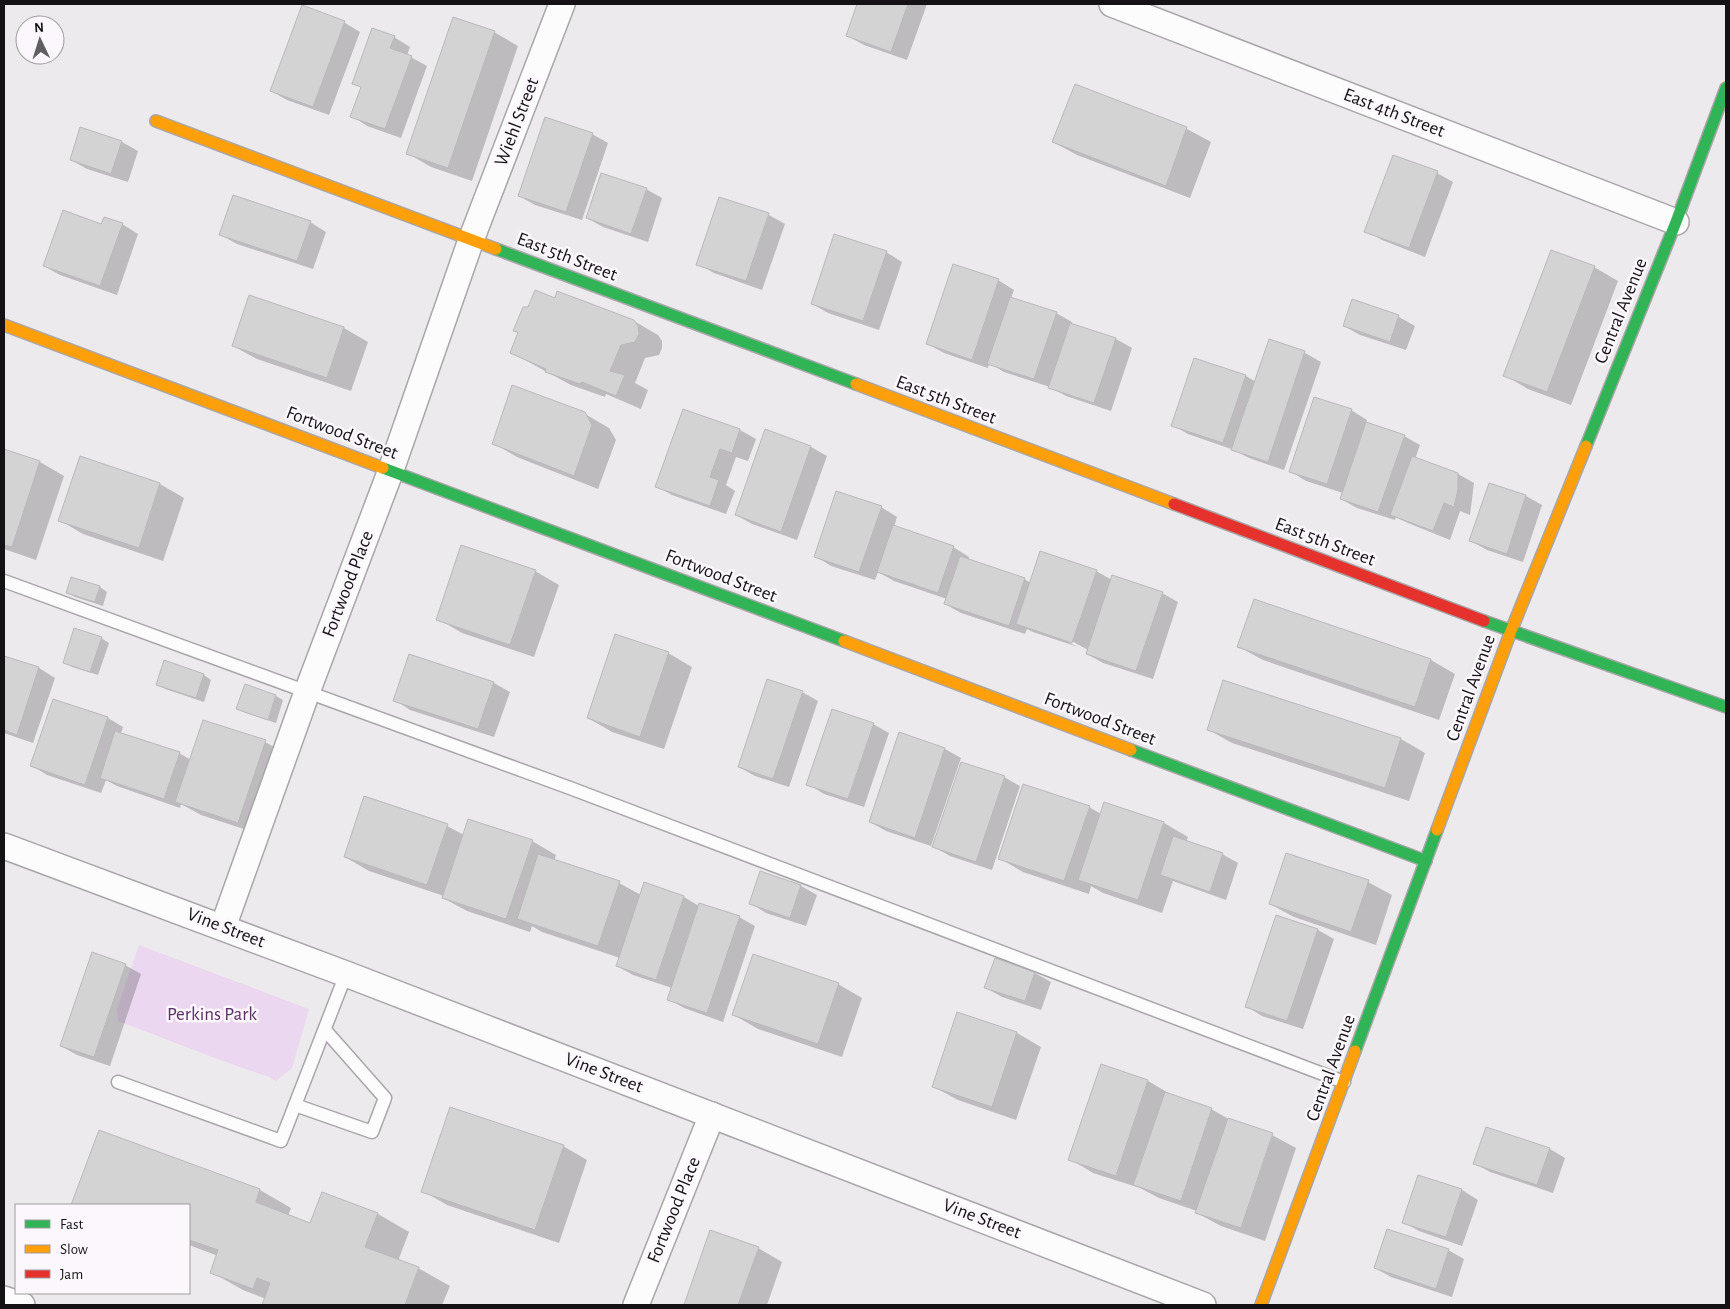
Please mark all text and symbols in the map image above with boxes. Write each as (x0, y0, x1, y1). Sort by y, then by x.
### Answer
north arrow (15, 15, 65, 65)
text: N (34, 21, 45, 35)
street label: Wiehl Street (492, 75, 542, 169)
street label: East 4th Street (1341, 85, 1447, 141)
street label: East 5th Street (514, 229, 620, 285)
street label: Central Avenue (1591, 255, 1651, 367)
street label: East 5th Street (893, 372, 999, 428)
street label: Fortwood Street (284, 403, 400, 463)
street label: East 5th Street (1272, 514, 1378, 570)
street label: Fortwood Place (319, 528, 377, 640)
street label: Fortwood Street (663, 546, 779, 606)
street label: Central Avenue (1443, 632, 1499, 744)
street label: Fortwood Street (1042, 689, 1158, 749)
street label: Vine Street (184, 904, 268, 952)
park label: Perkins Park (167, 1005, 257, 1024)
street label: Central Avenue (1303, 1012, 1359, 1124)
street label: Vine Street (562, 1049, 646, 1097)
street label: Fortwood Place (644, 1154, 704, 1266)
street label: Vine Street (940, 1195, 1024, 1243)
legend (15, 1204, 190, 1294)
text: Fast (60, 1217, 84, 1232)
text: Slow (60, 1242, 88, 1257)
text: Jam (60, 1267, 83, 1282)

